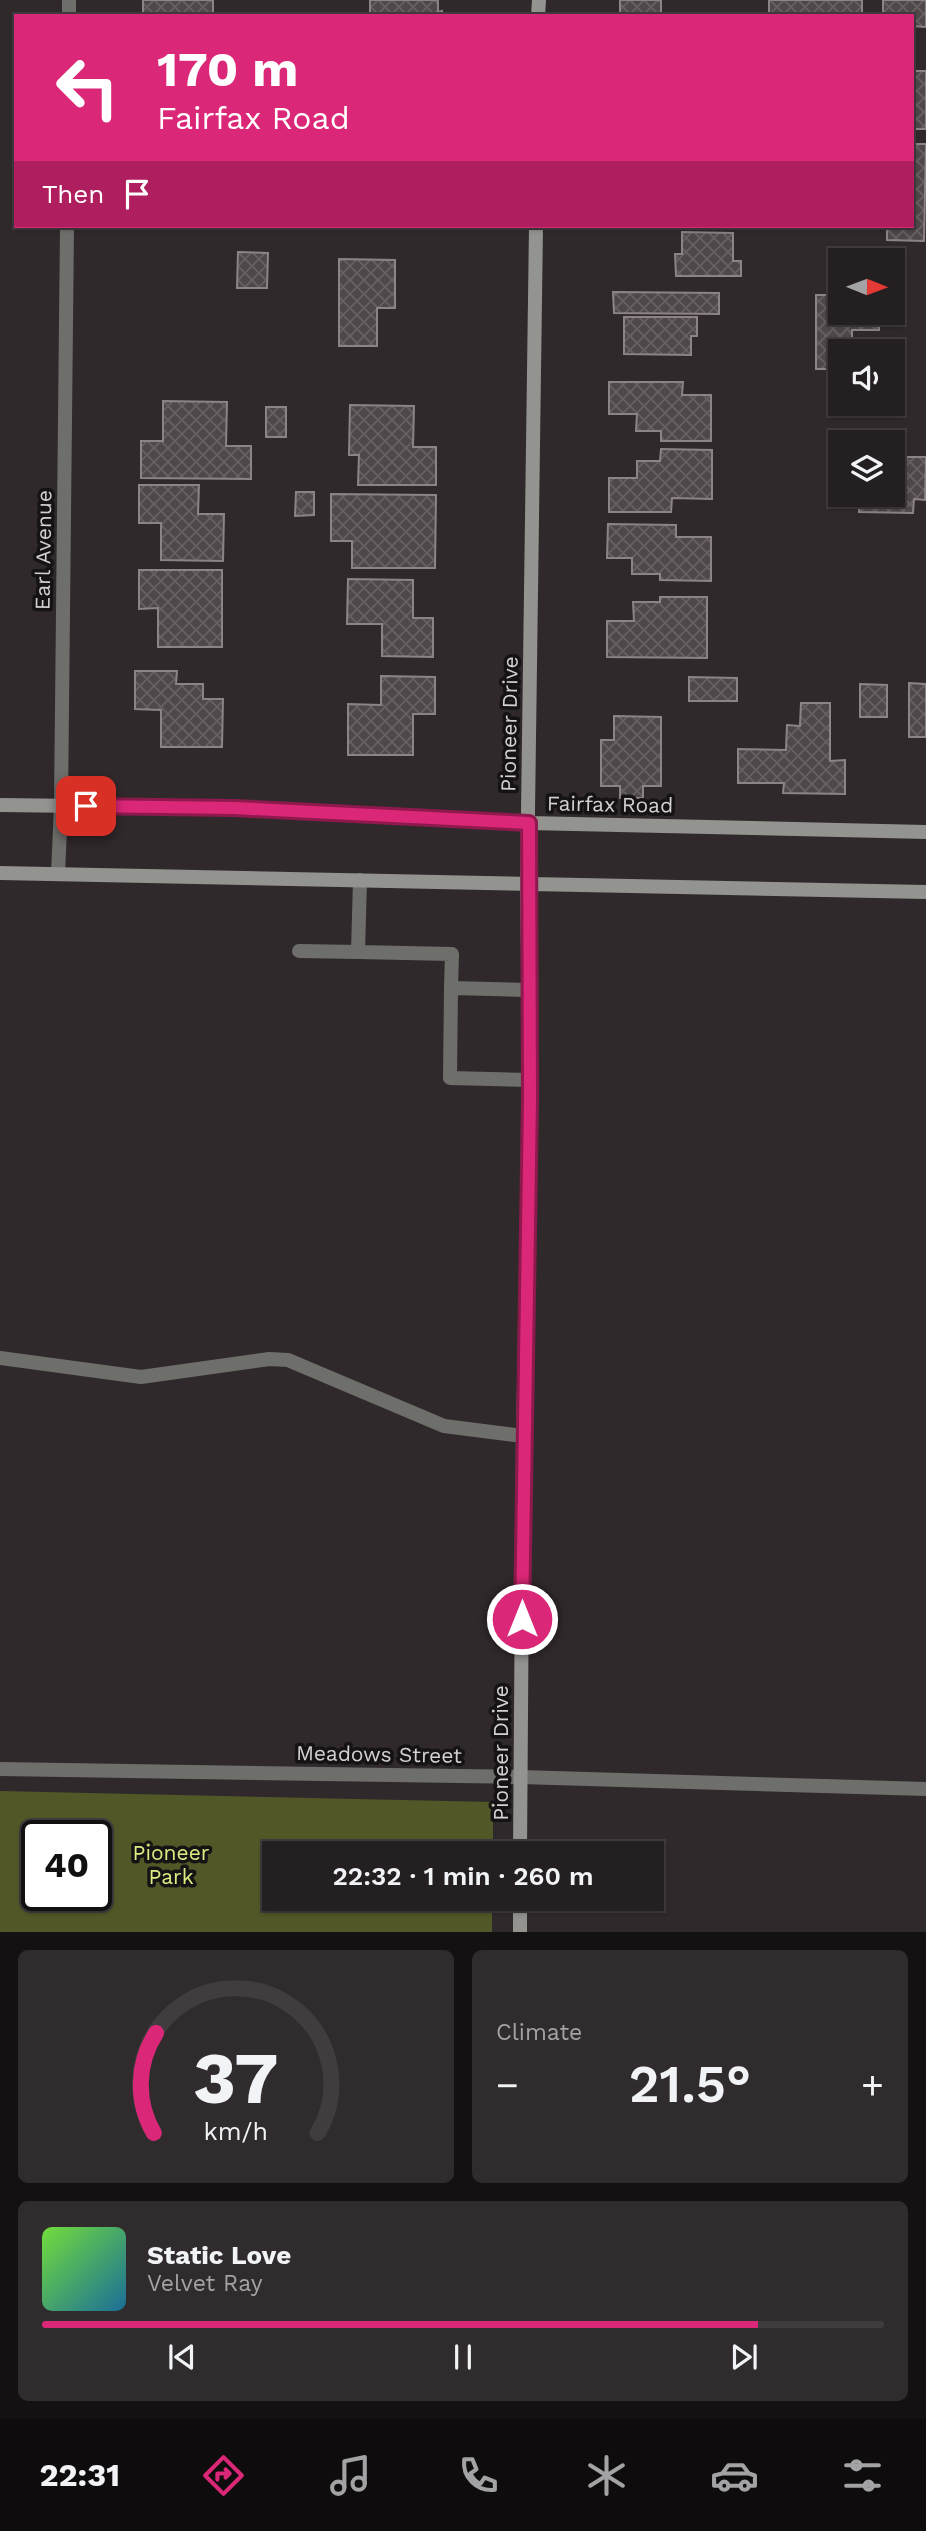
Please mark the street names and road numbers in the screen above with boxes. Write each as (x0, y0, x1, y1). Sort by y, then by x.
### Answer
street label: Earl Avenue (29, 490, 57, 610)
street label: Pioneer Drive (495, 656, 523, 792)
street label: Fairfax Road (547, 790, 673, 818)
street label: Pioneer Drive (488, 1685, 513, 1821)
street label: Meadows Street (296, 1740, 462, 1768)

